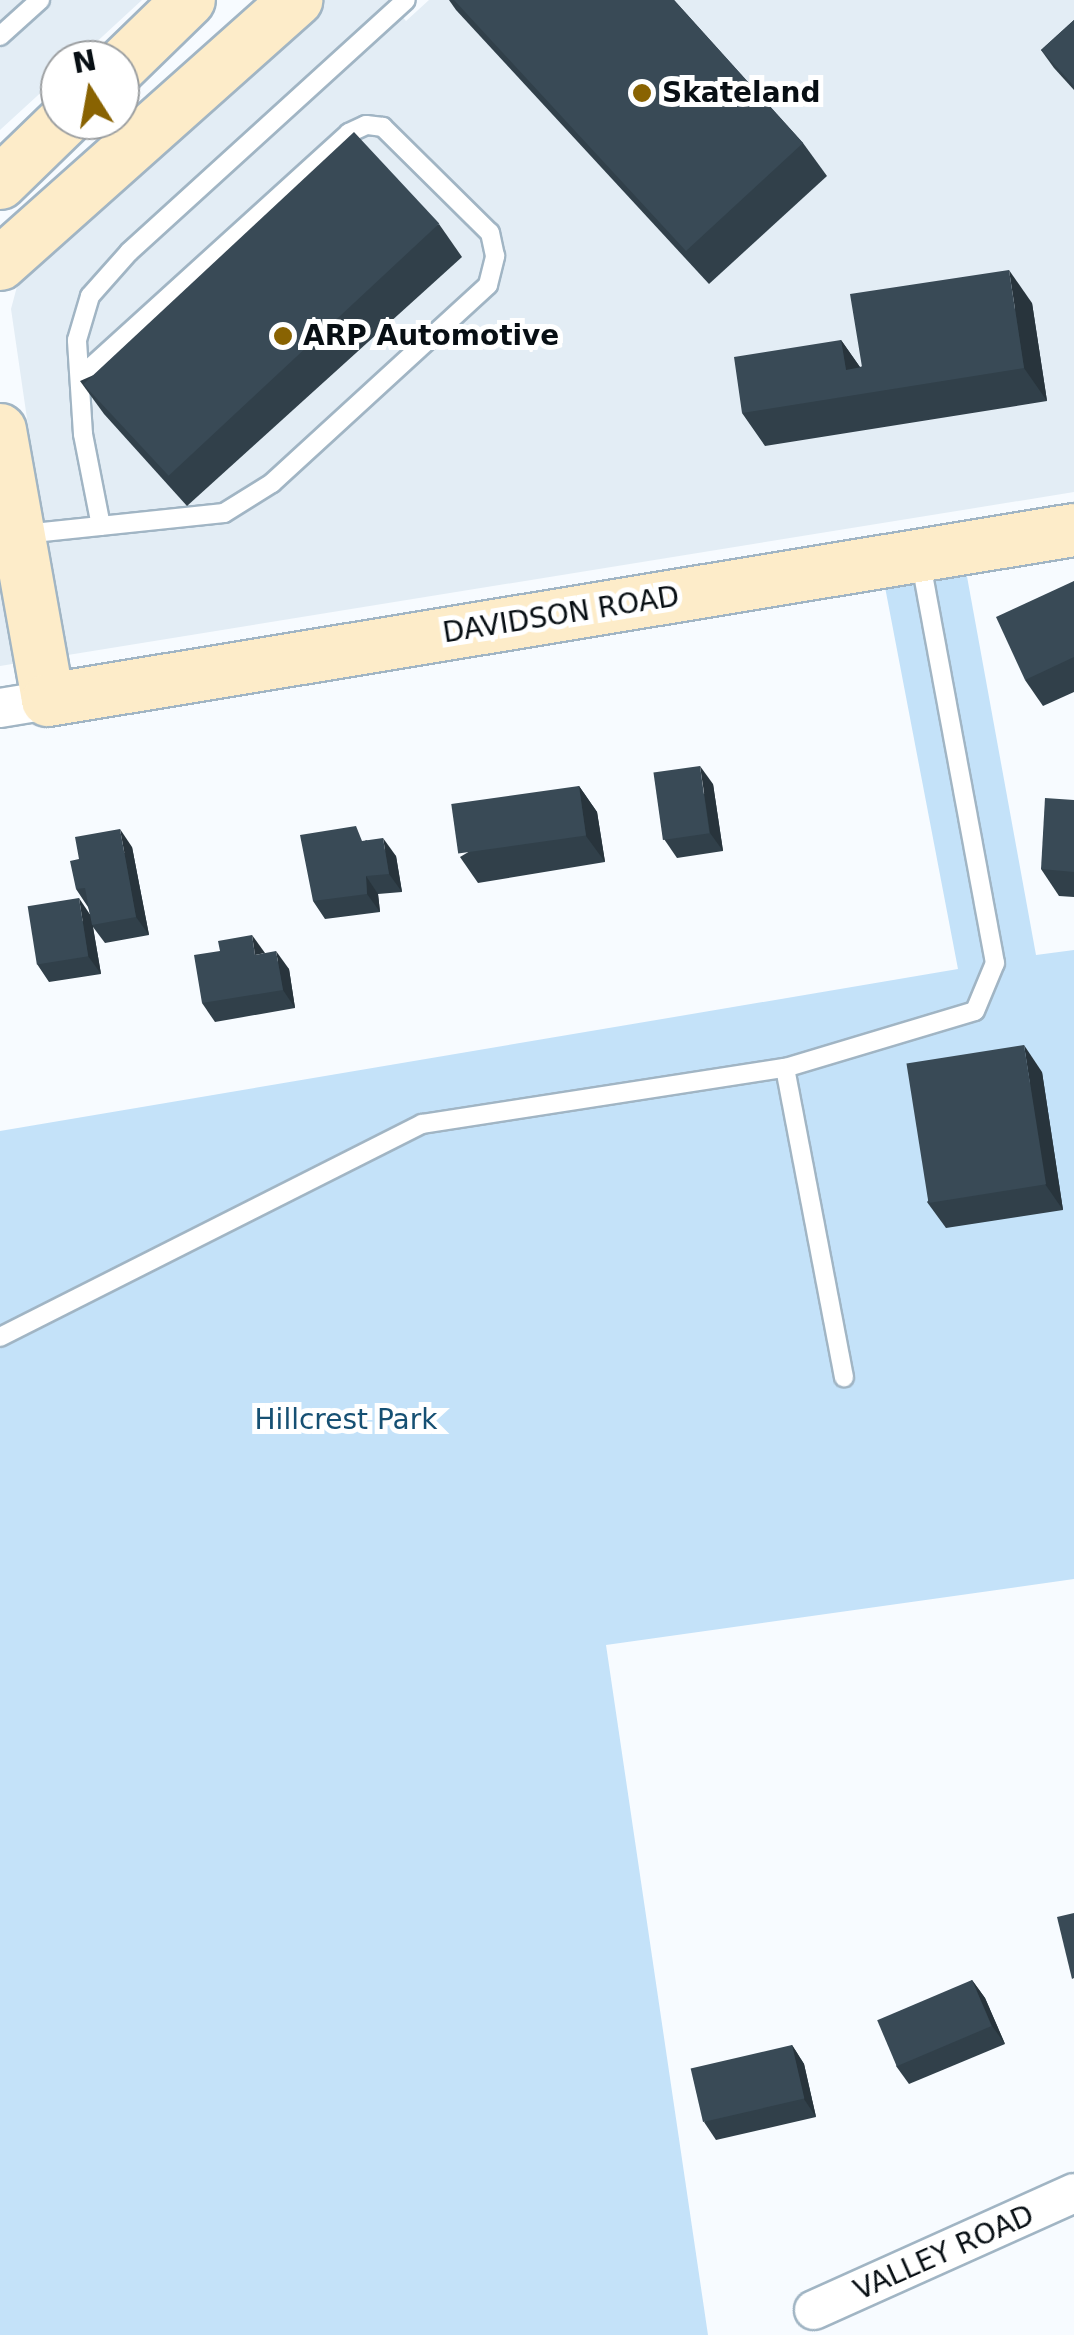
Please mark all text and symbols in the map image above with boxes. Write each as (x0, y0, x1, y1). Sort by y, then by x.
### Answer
north arrow (40, 40, 140, 140)
text: N (70, 44, 99, 80)
place label: Skateland (662, 76, 821, 110)
marker: Skateland (631, 82, 653, 104)
place label: ARP Automotive (303, 319, 559, 353)
marker: ARP Automotive (272, 325, 294, 347)
street label: DAVIDSON ROAD (440, 580, 682, 650)
park label: Hillcrest Park (255, 1403, 437, 1437)
street label: VALLEY ROAD (849, 2198, 1039, 2308)

